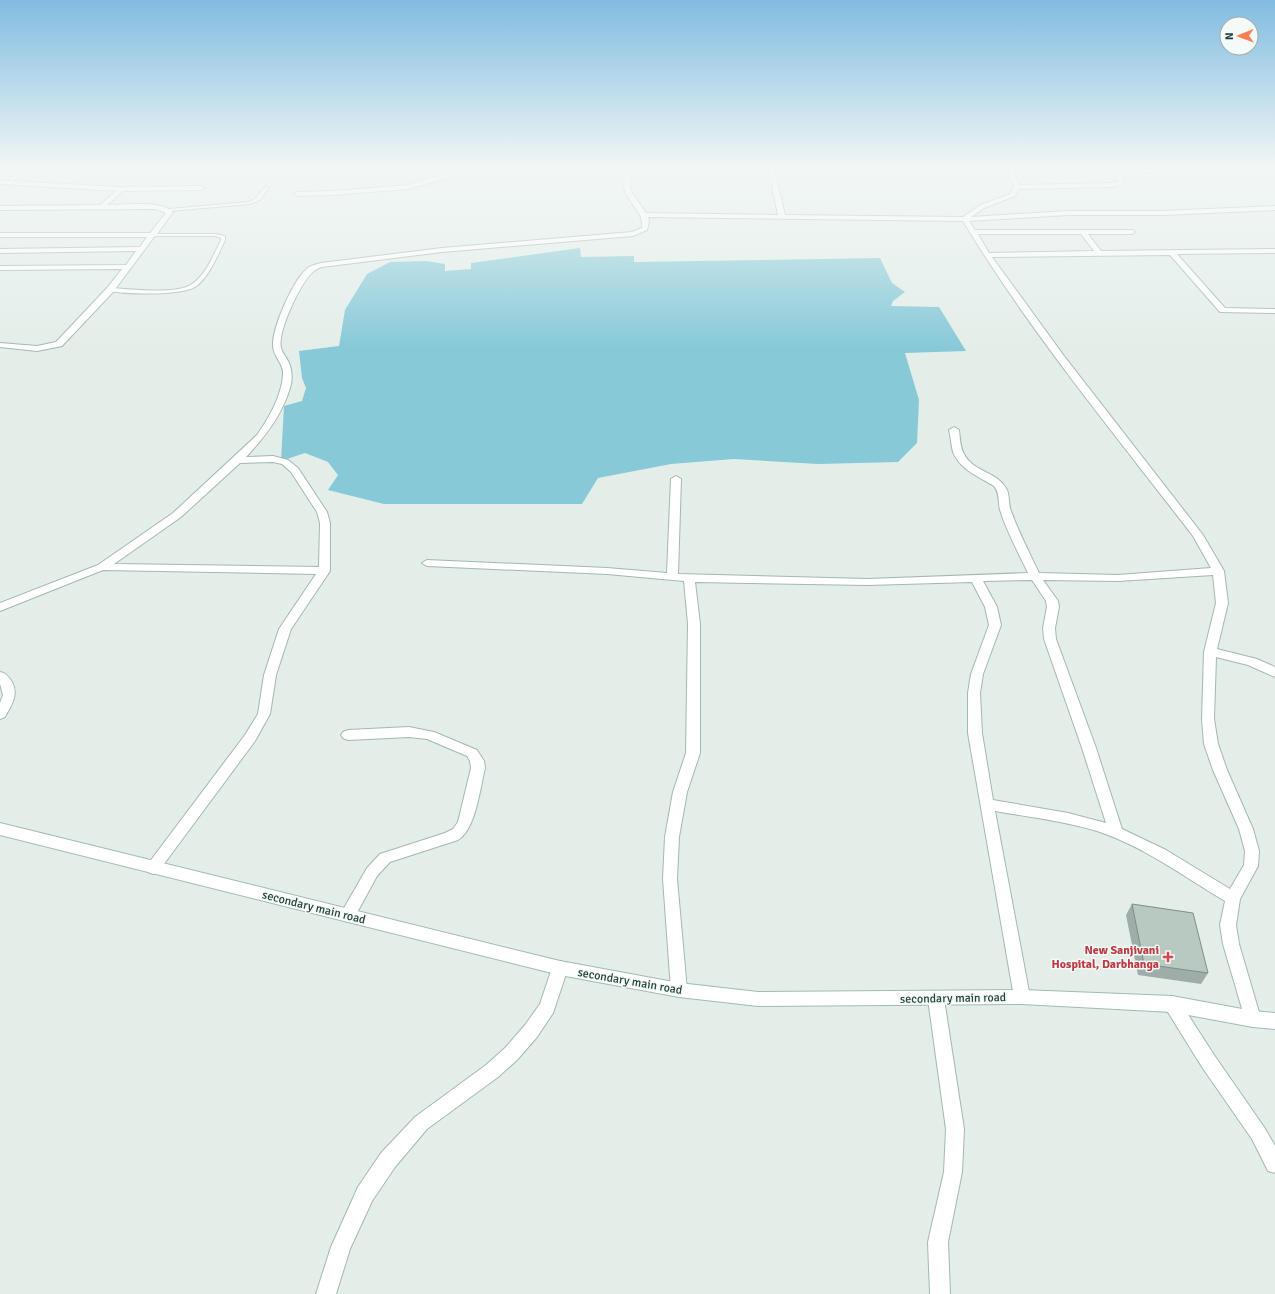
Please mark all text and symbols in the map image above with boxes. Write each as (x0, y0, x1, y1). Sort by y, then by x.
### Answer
north arrow (1219, 16, 1259, 56)
text: N (1223, 32, 1236, 40)
street label: secondary main road (261, 887, 367, 928)
place label: New Sanjivani Hospital, Darbhanga (1052, 943, 1159, 972)
marker: New Sanjivani Hospital, Darbhanga (1162, 951, 1174, 963)
street label: secondary main road (576, 965, 683, 998)
street label: secondary main road (900, 990, 1006, 1007)

